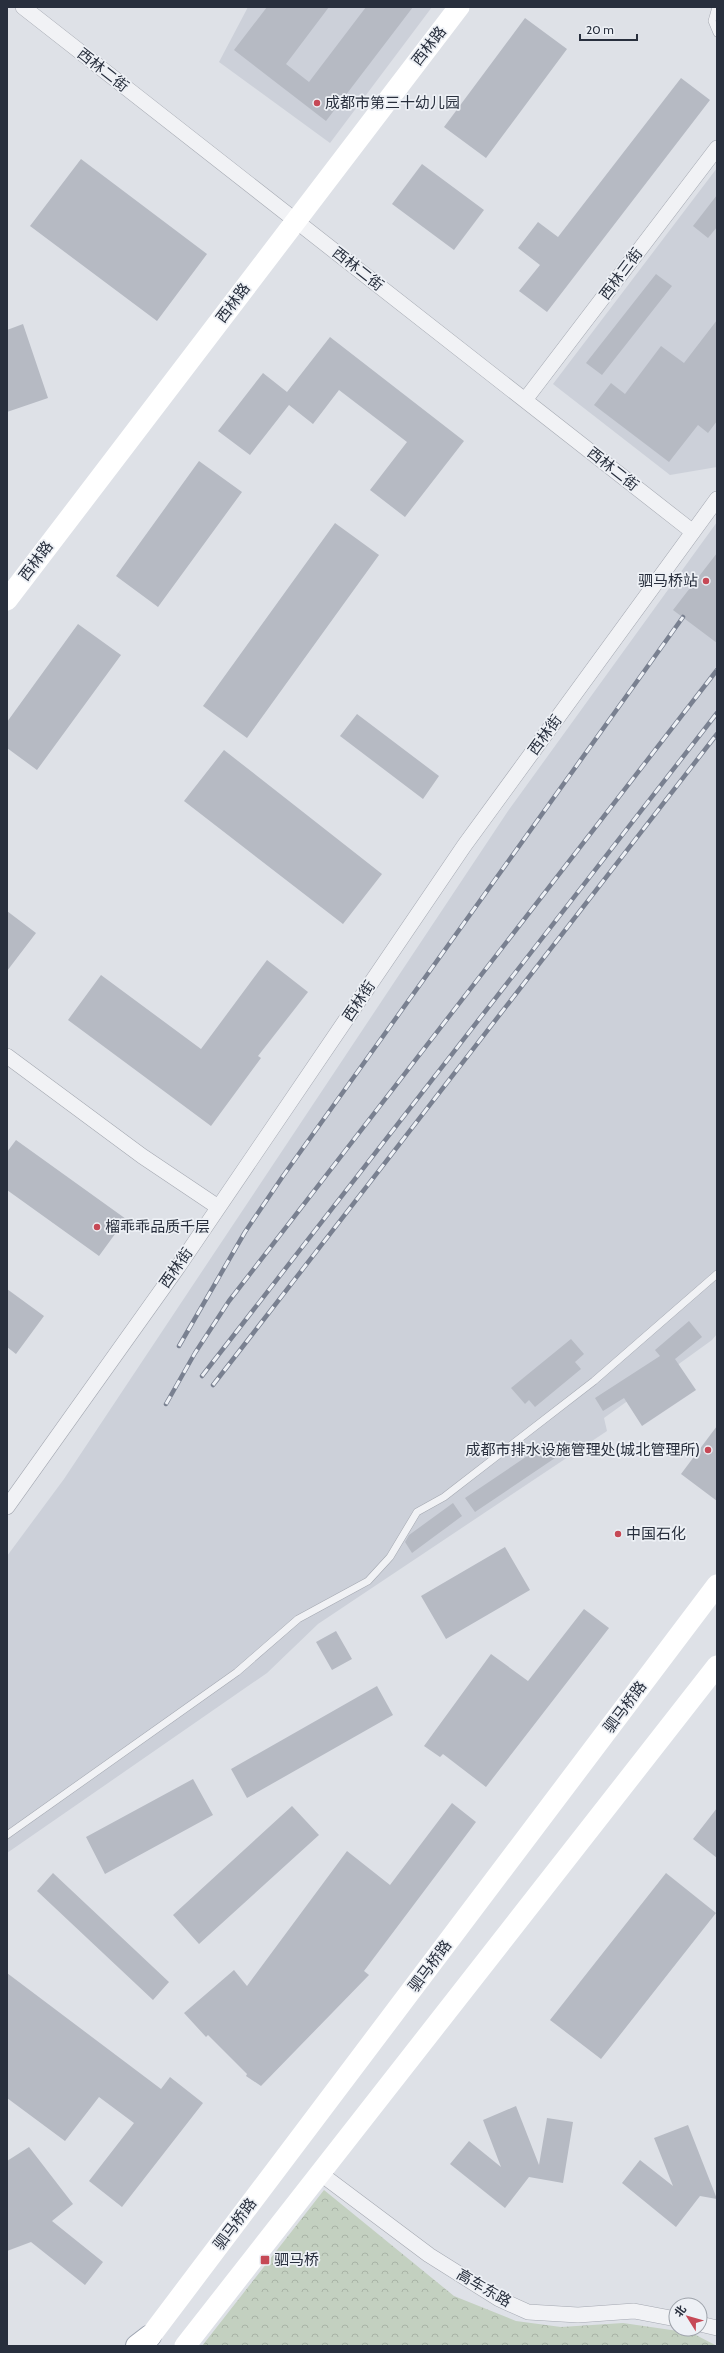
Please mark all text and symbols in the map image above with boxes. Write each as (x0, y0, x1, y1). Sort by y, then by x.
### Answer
scale bar (580, 16, 637, 42)
text: 20 m (586, 22, 614, 37)
street label: 西林路 (408, 23, 450, 69)
street label: 西林二街 (74, 44, 132, 96)
place label: 成都市第三十幼儿园 (325, 94, 460, 112)
marker: 成都市第三十幼儿园 (312, 98, 322, 108)
street label: 西林二街 (329, 243, 387, 295)
street label: 西林三街 (596, 245, 646, 303)
street label: 西林路 (212, 280, 254, 326)
street label: 西林二街 (584, 443, 642, 495)
street label: 西林路 (15, 538, 57, 584)
place label: 驷马桥站 (638, 572, 698, 590)
marker: 驷马桥站 (701, 576, 711, 586)
street label: 西林街 (524, 712, 566, 758)
street label: 西林街 (339, 977, 379, 1025)
place label: 榴乖乖品质千层 (105, 1218, 210, 1236)
marker: 榴乖乖品质千层 (92, 1222, 102, 1232)
street label: 西林街 (156, 1244, 196, 1292)
place label: 成都市排水设施管理处(城北管理所) (466, 1441, 700, 1459)
marker: 成都市排水设施管理处(城北管理所) (703, 1445, 713, 1455)
place label: 中国石化 (626, 1525, 686, 1543)
marker: 中国石化 (613, 1529, 623, 1539)
street label: 驷马桥路 (600, 1678, 650, 1736)
street label: 驷马桥路 (405, 1937, 455, 1995)
street label: 驷马桥路 (210, 2195, 260, 2253)
place label: 驷马桥 (274, 2251, 319, 2269)
marker: 驷马桥 (259, 2254, 271, 2266)
street label: 高车东路 (454, 2265, 514, 2311)
north arrow (668, 2297, 708, 2337)
text: 北 (671, 2302, 689, 2320)

